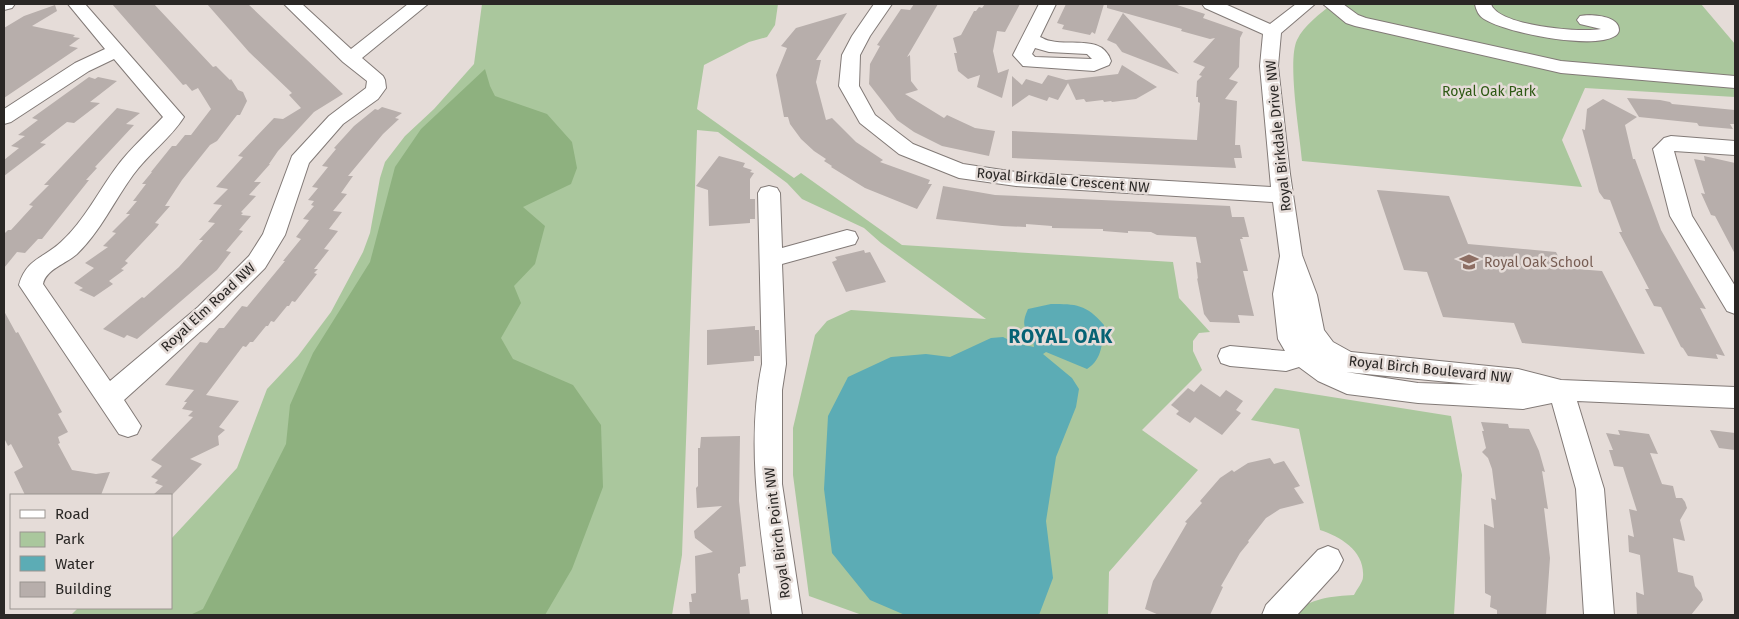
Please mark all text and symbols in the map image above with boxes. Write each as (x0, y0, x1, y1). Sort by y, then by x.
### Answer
street label: Royal Birkdale Drive NW (1262, 59, 1295, 212)
park label: Royal Oak Park (1442, 83, 1537, 100)
street label: Royal Birkdale Crescent NW (976, 164, 1150, 197)
school or university icon: Royal Oak School (1458, 251, 1480, 273)
place label: Royal Oak School (1484, 254, 1593, 271)
street label: Royal Elm Road NW (158, 259, 259, 355)
district label: ROYAL OAK (1009, 325, 1113, 348)
street label: Royal Birch Boulevard NW (1348, 353, 1512, 387)
street label: Royal Birch Point NW (761, 466, 794, 600)
legend (10, 494, 172, 609)
text: Road (55, 505, 90, 523)
text: Park (55, 530, 85, 548)
text: Water (55, 555, 94, 573)
text: Building (55, 580, 111, 598)

